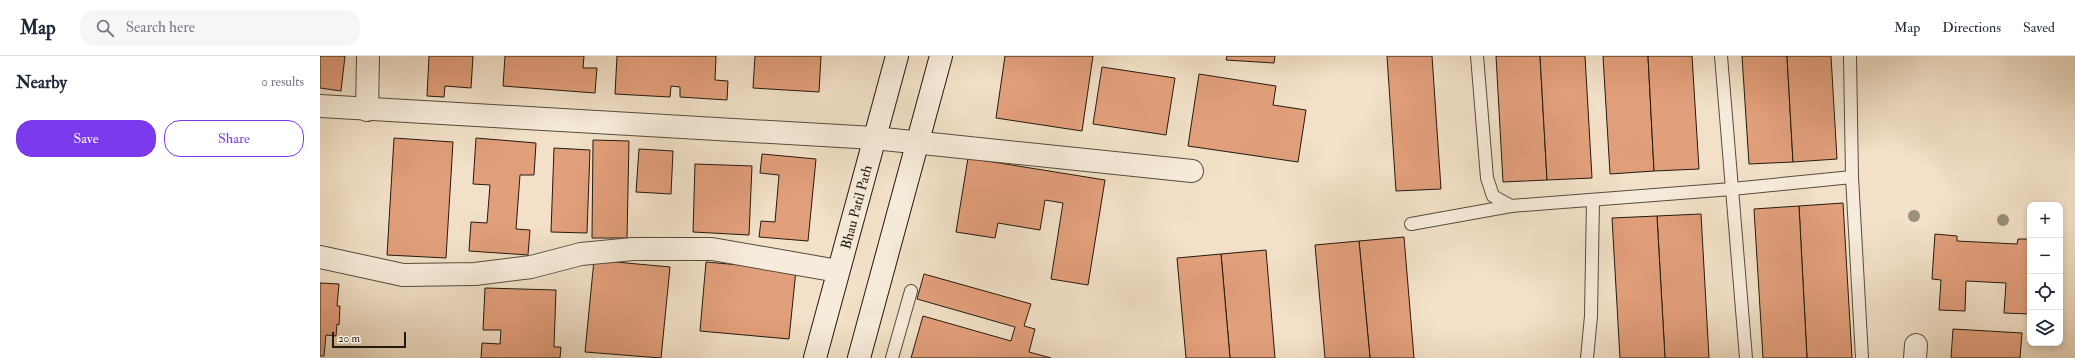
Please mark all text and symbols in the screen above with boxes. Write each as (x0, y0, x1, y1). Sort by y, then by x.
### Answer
search box (80, 10, 360, 46)
text: Map (20, 16, 56, 40)
icon: search (94, 17, 116, 39)
text: Search here (126, 18, 195, 37)
text: Map (1894, 19, 1920, 36)
text: Directions (1942, 19, 2001, 36)
text: Saved (2023, 19, 2055, 36)
text: Nearby (16, 72, 67, 93)
text: 0 results (261, 74, 304, 90)
button: Save (16, 120, 156, 157)
button: Share (164, 120, 304, 157)
street label: Bhau Patil Path (837, 163, 876, 251)
map controls (2027, 202, 2063, 346)
button: + (2027, 202, 2063, 238)
button: − (2027, 238, 2063, 274)
button: locate (2027, 274, 2063, 310)
button: layers (2027, 310, 2063, 346)
scale bar (332, 330, 406, 349)
text: 20 m (338, 332, 360, 345)

